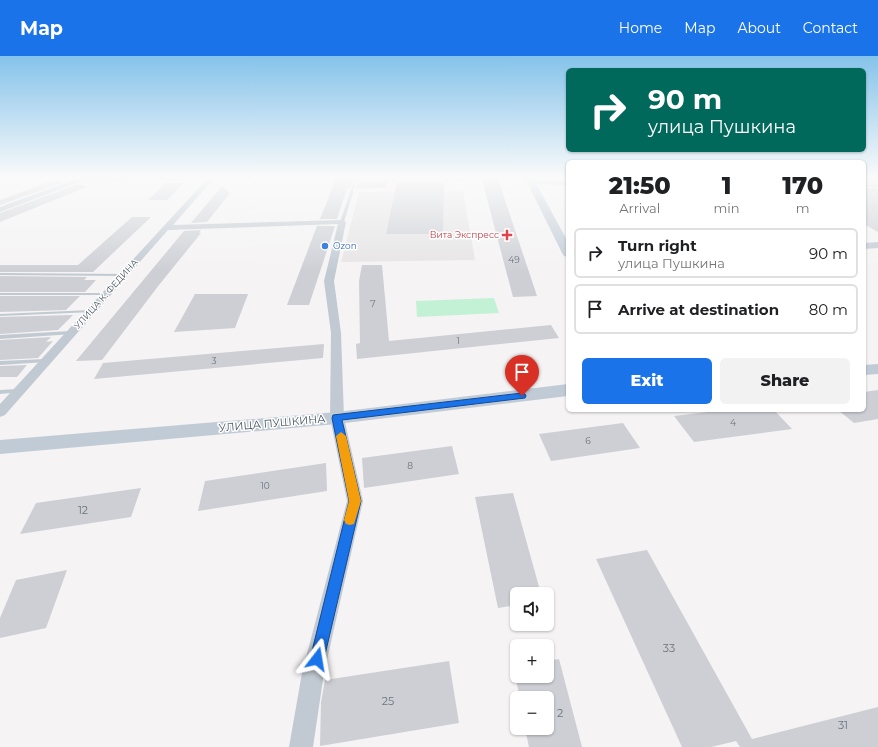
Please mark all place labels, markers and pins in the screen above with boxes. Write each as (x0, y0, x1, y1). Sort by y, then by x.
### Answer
place label: Вита Экспресс (430, 229, 499, 240)
marker: Вита Экспресс (502, 230, 512, 240)
place label: Ozon (333, 240, 357, 251)
marker: Ozon (320, 241, 330, 251)
pin (505, 355, 539, 396)

